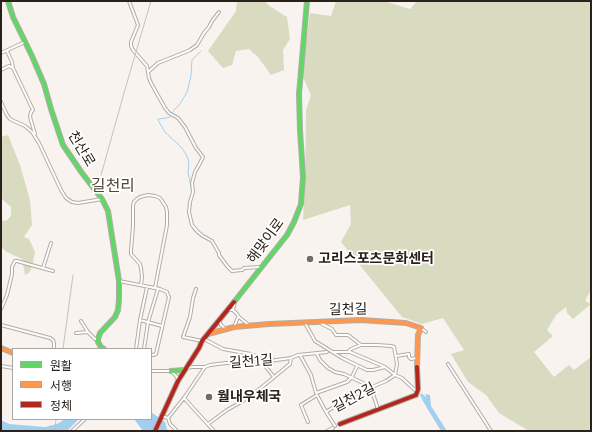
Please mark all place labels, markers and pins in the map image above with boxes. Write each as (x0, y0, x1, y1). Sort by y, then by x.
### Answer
place label: 고리스포츠문화센터 (318, 251, 434, 267)
marker: 고리스포츠문화센터 (305, 254, 315, 264)
place label: 월내우체국 (217, 389, 281, 405)
marker: 월내우체국 (204, 392, 214, 402)

